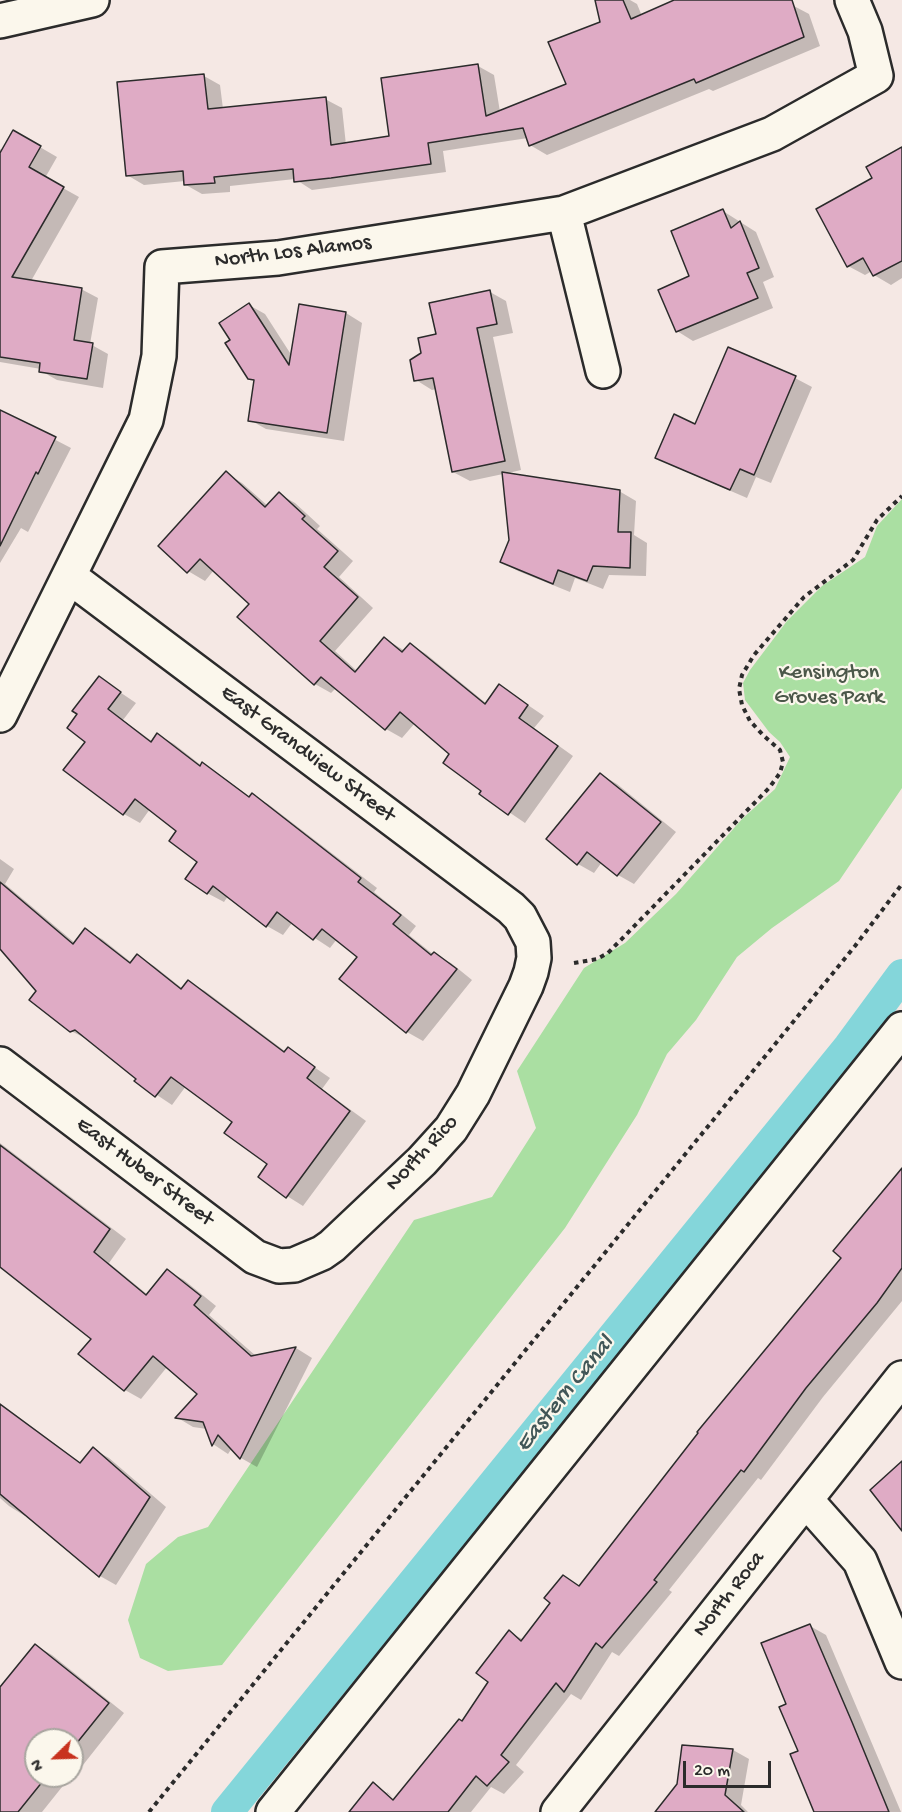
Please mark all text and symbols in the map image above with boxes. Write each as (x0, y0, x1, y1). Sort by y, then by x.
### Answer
street label: North Los Alamos (213, 230, 373, 276)
park label: Kensington Groves Park (774, 661, 884, 712)
street label: East Grandview Street (214, 681, 400, 829)
street label: North Rico (381, 1110, 465, 1198)
street label: East Huber Street (70, 1113, 218, 1233)
water label: Eastern Canal (510, 1331, 622, 1459)
street label: North Roca (688, 1547, 772, 1643)
north arrow (24, 1728, 84, 1788)
scale bar (686, 1749, 774, 1787)
text: N (28, 1756, 50, 1773)
text: 20 m (694, 1761, 730, 1782)

